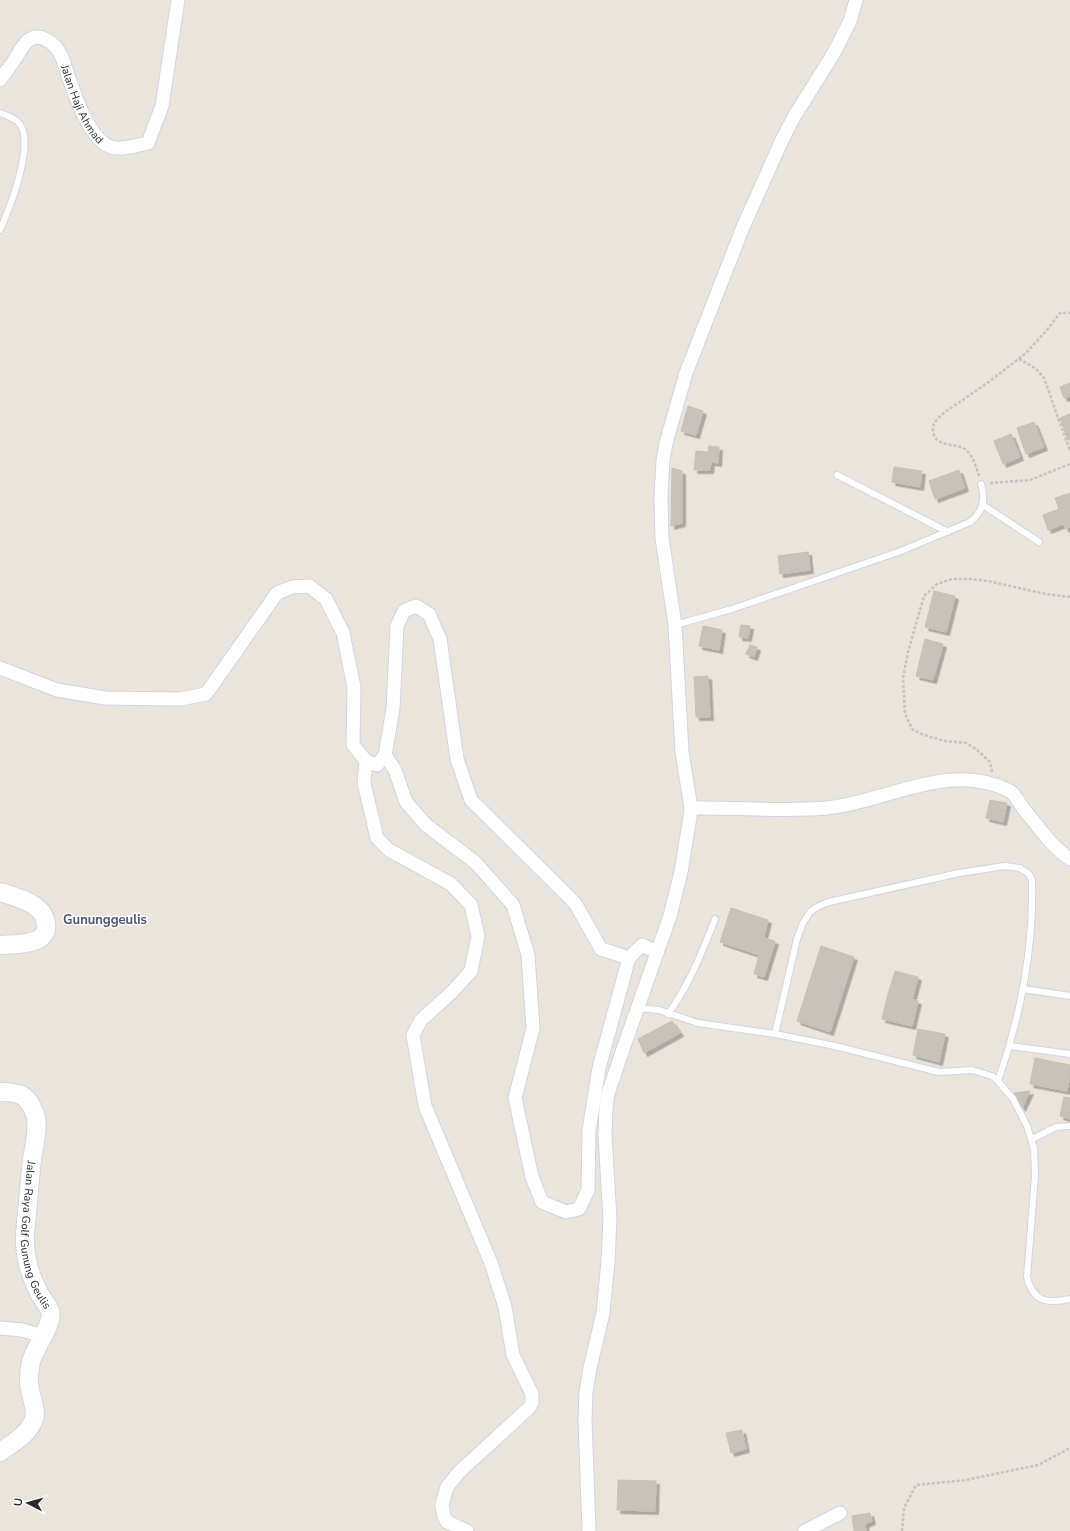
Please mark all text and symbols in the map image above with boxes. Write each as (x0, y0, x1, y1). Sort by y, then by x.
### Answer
street label: Jalan Haji Ahmad (57, 62, 107, 147)
district label: Gununggeulis (63, 911, 147, 929)
street label: Jalan Raya Golf Gunung Geulis (17, 1159, 55, 1312)
north arrow (8, 1483, 48, 1523)
text: U (11, 1497, 26, 1507)

